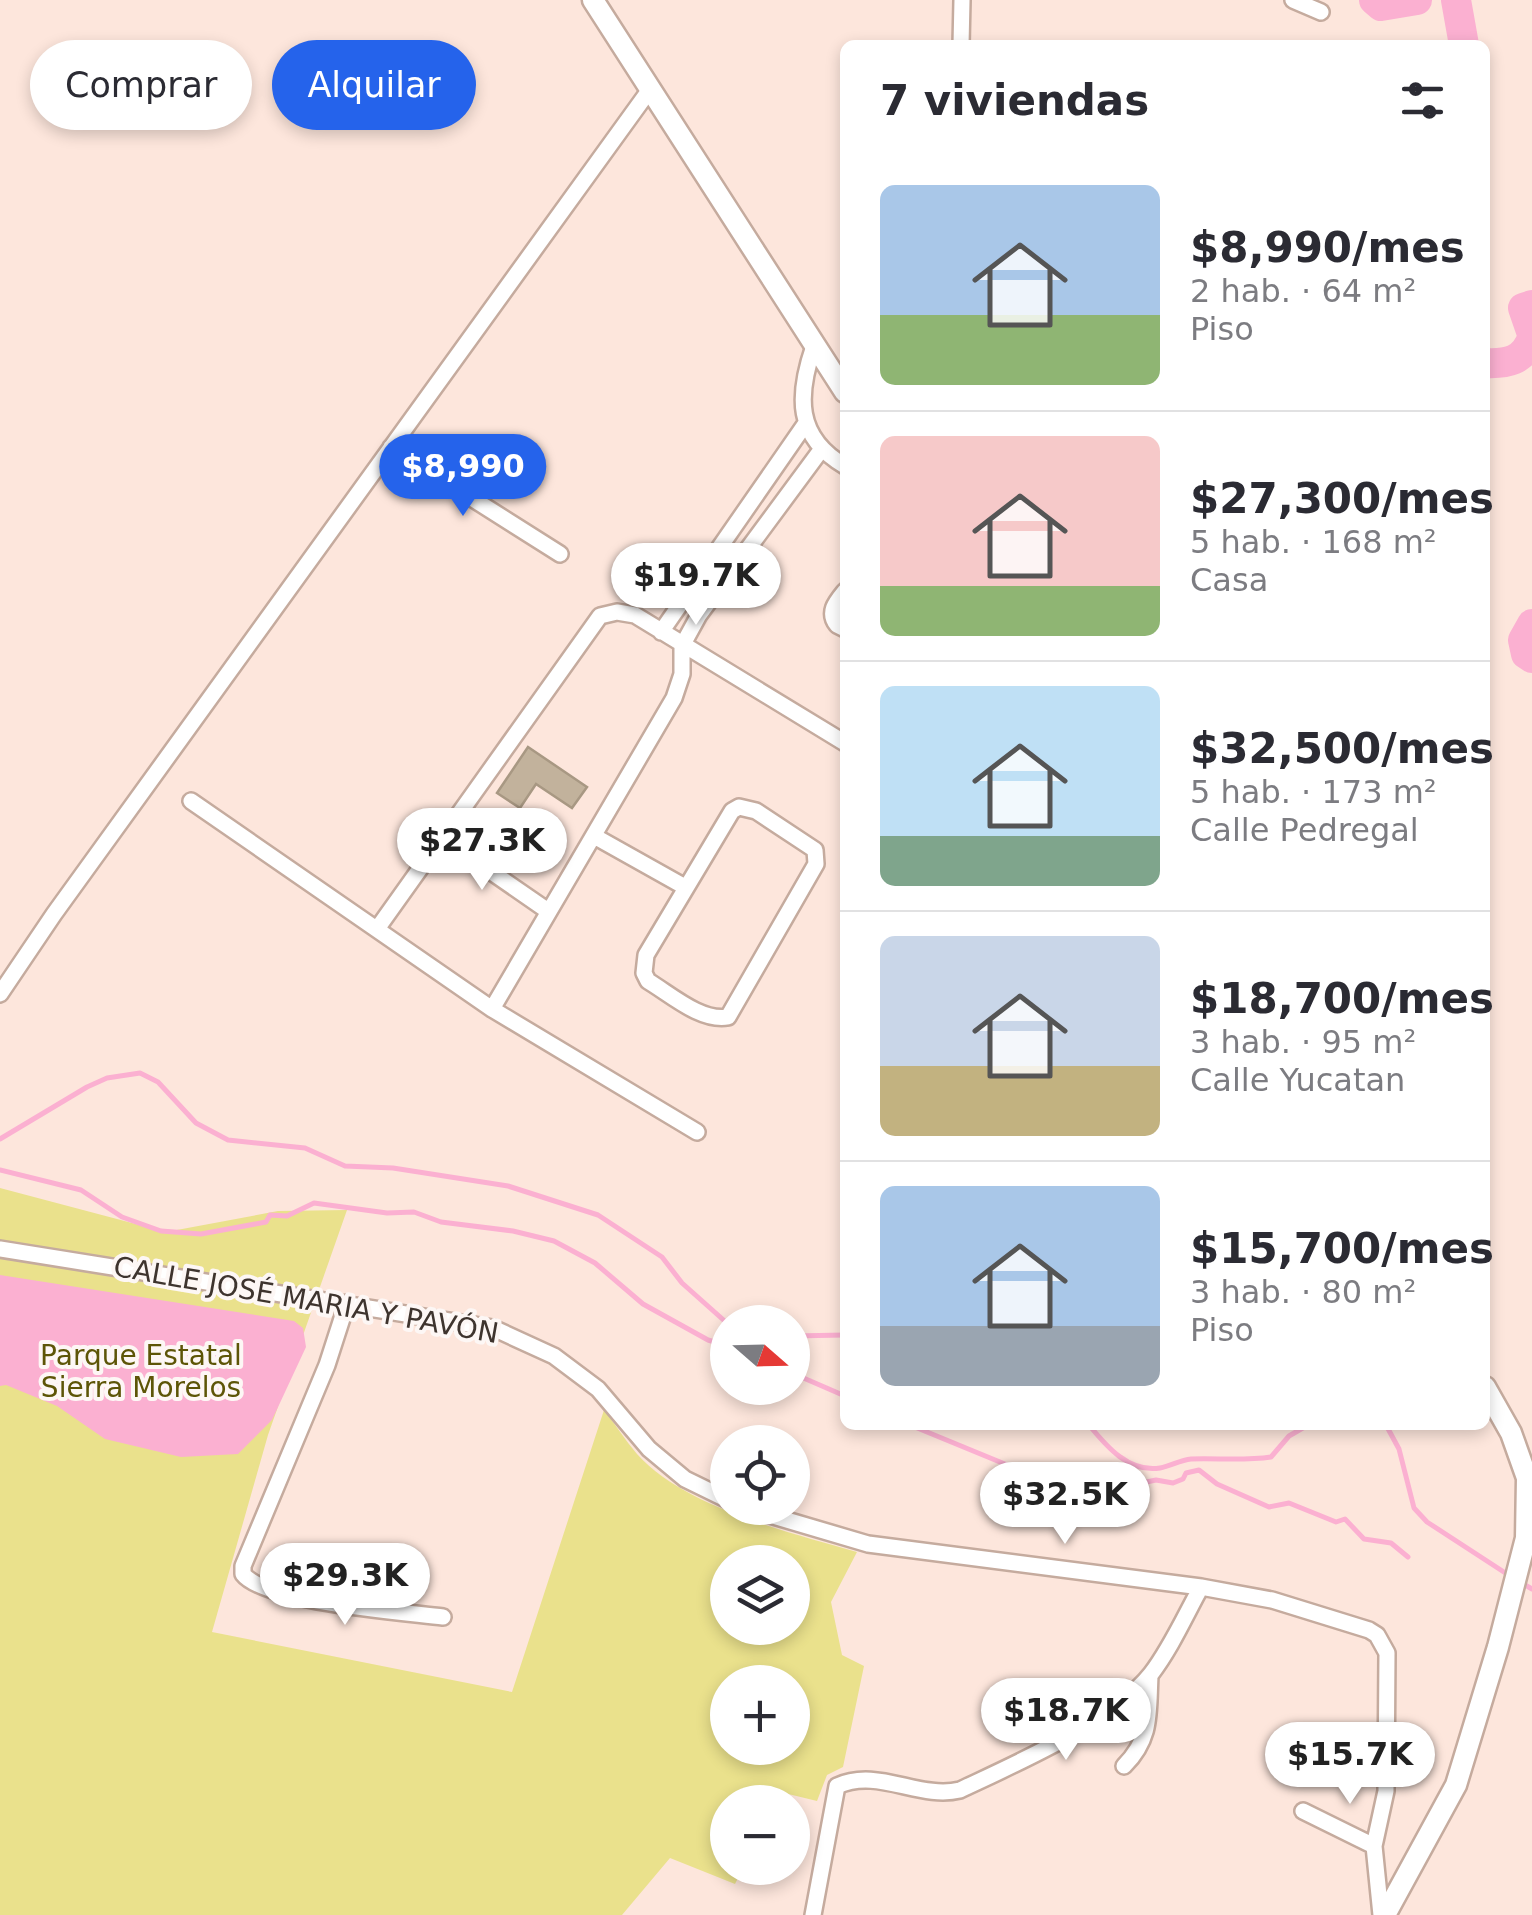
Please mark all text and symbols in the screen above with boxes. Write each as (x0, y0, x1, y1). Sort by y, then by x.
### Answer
chip: Comprar (30, 40, 252, 130)
chip: Alquilar (272, 40, 476, 130)
icon: filters (1395, 73, 1450, 128)
text: 7 viviendas (880, 76, 1149, 125)
text: $8,990/mes (1190, 223, 1465, 272)
icon: home (960, 225, 1080, 345)
text: 2 hab. · 64 m² (1190, 272, 1416, 310)
text: Piso (1190, 310, 1254, 348)
pin: $8,990 (382, 434, 544, 519)
text: $8,990 (401, 447, 525, 485)
text: $27,300/mes (1190, 474, 1494, 523)
icon: home (960, 476, 1080, 596)
text: 5 hab. · 168 m² (1190, 523, 1437, 561)
pin: $19.7K (615, 543, 777, 628)
text: $19.7K (633, 556, 759, 594)
text: Casa (1190, 561, 1268, 599)
text: $32,500/mes (1190, 724, 1494, 773)
icon: home (960, 726, 1080, 846)
text: 5 hab. · 173 m² (1190, 773, 1437, 811)
pin: $27.3K (401, 808, 563, 893)
text: Calle Pedregal (1190, 811, 1419, 849)
text: $27.3K (419, 821, 545, 859)
text: $18,700/mes (1190, 974, 1494, 1023)
icon: home (960, 976, 1080, 1096)
text: 3 hab. · 95 m² (1190, 1023, 1416, 1061)
text: Calle Yucatan (1190, 1061, 1405, 1099)
text: $15,700/mes (1190, 1224, 1494, 1273)
icon: home (960, 1226, 1080, 1346)
street label: CALLE JOSÉ MARIA Y PAVÓN (111, 1249, 501, 1350)
text: 3 hab. · 80 m² (1190, 1273, 1416, 1311)
north arrow (710, 1305, 810, 1405)
map controls (710, 1305, 810, 1885)
text: Piso (1190, 1311, 1254, 1349)
park label: Parque Estatal Sierra Morelos (40, 1339, 242, 1404)
button: locate (710, 1425, 810, 1525)
pin: $32.5K (984, 1462, 1146, 1547)
text: $32.5K (1002, 1475, 1128, 1513)
pin: $29.3K (264, 1543, 426, 1628)
button: layers (710, 1545, 810, 1645)
text: $29.3K (282, 1556, 408, 1594)
button: + (710, 1665, 810, 1765)
pin: $18.7K (985, 1678, 1147, 1763)
text: $18.7K (1003, 1691, 1129, 1729)
pin: $15.7K (1269, 1722, 1431, 1807)
text: $15.7K (1287, 1735, 1413, 1773)
button: − (710, 1785, 810, 1885)

